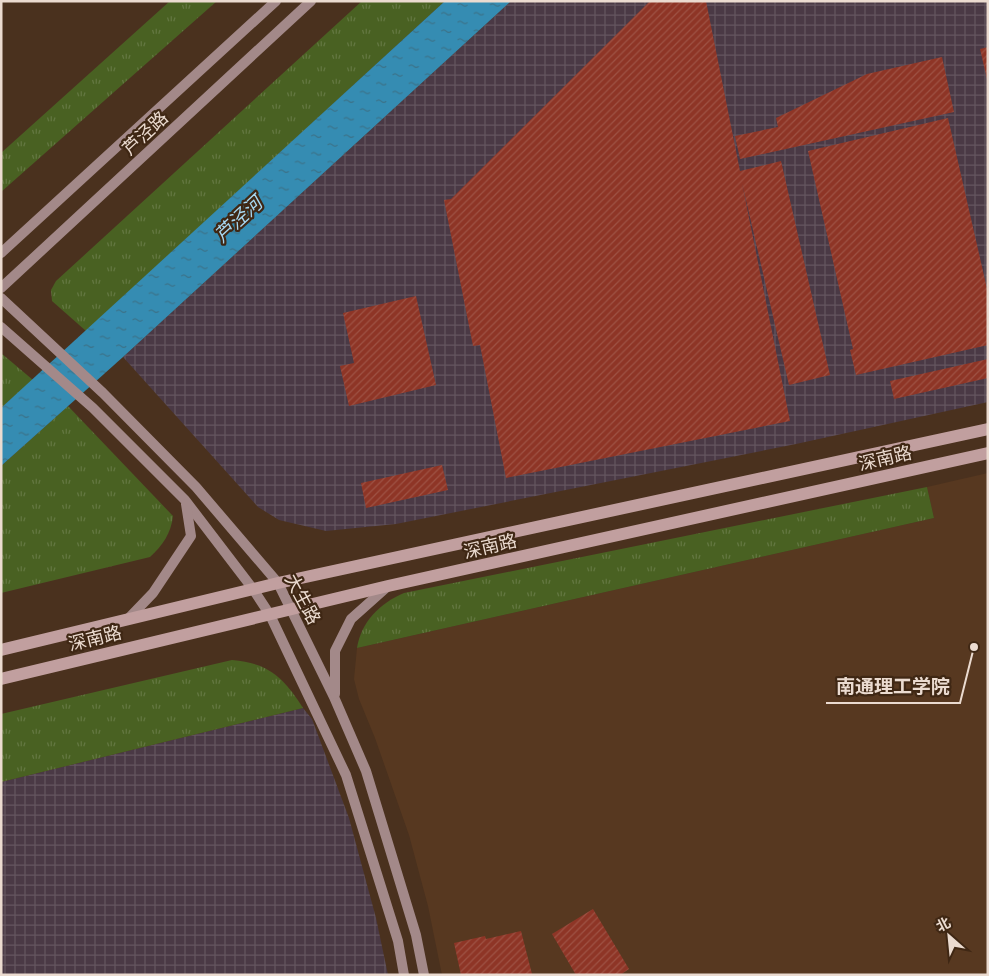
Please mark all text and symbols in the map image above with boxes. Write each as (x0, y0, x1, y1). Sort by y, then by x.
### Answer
street label: 芦泾路 (117, 106, 173, 160)
water label: 芦泾河 (209, 188, 270, 247)
street label: 深南路 (856, 441, 914, 475)
street label: 深南路 (461, 529, 519, 563)
street label: 大生路 (280, 570, 326, 628)
street label: 深南路 (66, 620, 124, 656)
callout: 南通理工学院 (826, 669, 960, 703)
text: 南通理工学院 (836, 674, 950, 698)
north arrow (924, 911, 974, 961)
text: 北 (933, 913, 953, 936)

